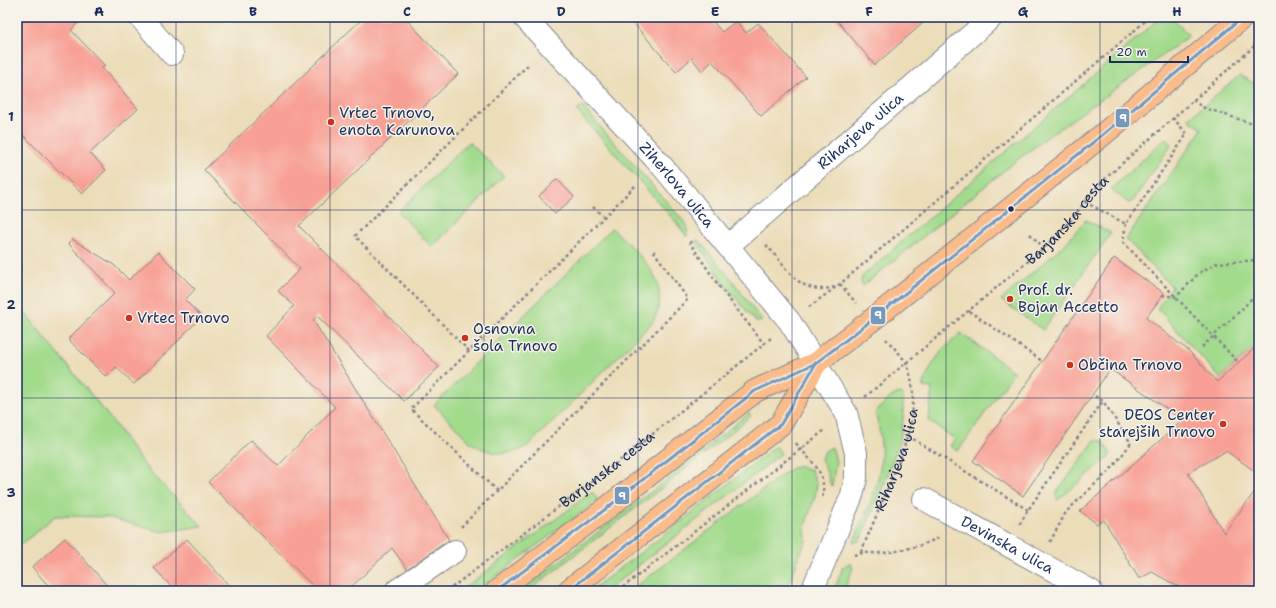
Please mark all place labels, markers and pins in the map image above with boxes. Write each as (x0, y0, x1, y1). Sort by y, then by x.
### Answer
place label: Vrtec Trnovo, enota Karunova (339, 103, 455, 140)
marker: Vrtec Trnovo, enota Karunova (326, 117, 336, 127)
unlabelled marker (1006, 204, 1016, 214)
place label: Prof. dr. Bojan Accetto (1018, 280, 1118, 317)
marker: Prof. dr. Bojan Accetto (1005, 294, 1015, 304)
place label: Vrtec Trnovo (137, 308, 230, 328)
marker: Vrtec Trnovo (124, 313, 134, 323)
place label: Osnovna šola Trnovo (473, 319, 558, 356)
marker: Osnovna šola Trnovo (460, 333, 470, 343)
place label: Občina Trnovo (1078, 355, 1182, 375)
marker: Občina Trnovo (1065, 360, 1075, 370)
place label: DEOS Center starejših Trnovo (1099, 405, 1215, 442)
marker: DEOS Center starejših Trnovo (1218, 419, 1228, 429)

